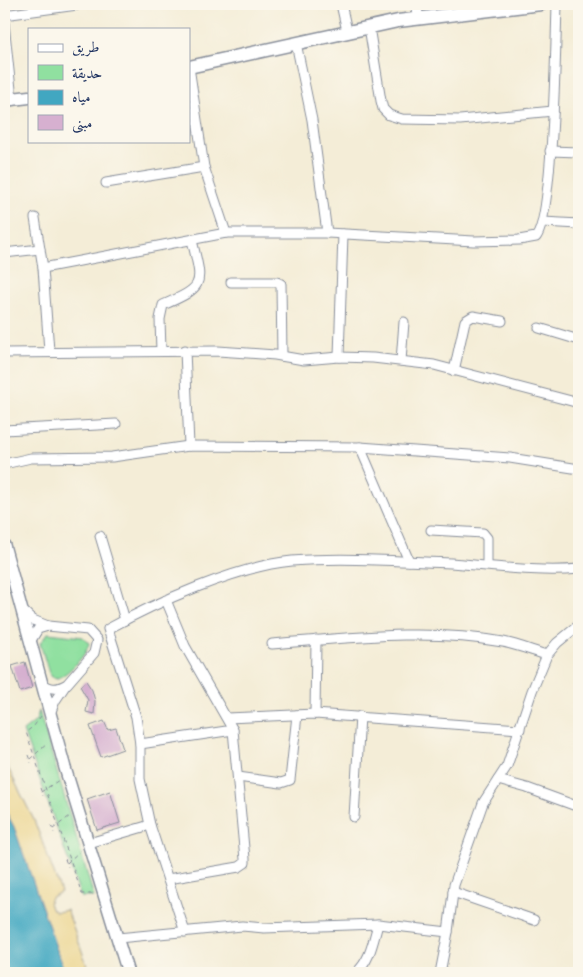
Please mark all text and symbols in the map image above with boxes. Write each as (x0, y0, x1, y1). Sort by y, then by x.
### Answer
legend (28, 28, 190, 142)
text: طريق (72, 41, 99, 57)
text: حديقة (72, 67, 102, 82)
text: مياه (72, 91, 90, 106)
text: مبنى (72, 117, 92, 134)

